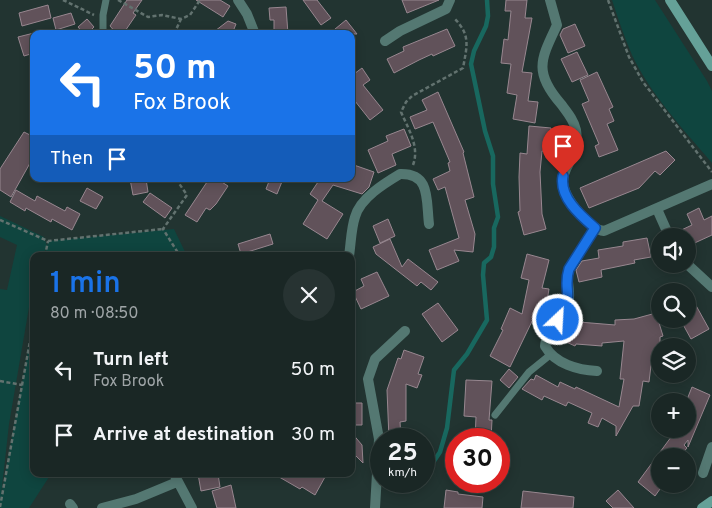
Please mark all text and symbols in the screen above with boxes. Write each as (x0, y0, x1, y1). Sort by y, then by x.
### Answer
text: 50 m (133, 47, 217, 91)
icon: left (50, 50, 115, 115)
text: Fox Brook (133, 90, 231, 117)
pin (542, 125, 584, 176)
icon: arrive (549, 132, 577, 160)
icon: arrive (103, 145, 131, 173)
text: Then (50, 147, 93, 171)
map controls (651, 228, 696, 493)
button: sound (651, 228, 696, 273)
text: 1 min (50, 266, 121, 303)
button: close (283, 269, 335, 321)
button: search (651, 283, 696, 328)
position arrow (531, 293, 583, 345)
text: 80 m · 08:50 (50, 304, 139, 324)
button: layers (651, 338, 696, 383)
text: Turn left (93, 348, 169, 372)
icon: left (50, 356, 78, 384)
text: 50 m (290, 358, 335, 382)
text: Fox Brook (93, 372, 164, 392)
button: + (651, 393, 696, 438)
icon: arrive (50, 421, 78, 449)
text: Arrive at destination (93, 423, 274, 447)
text: 30 m (291, 423, 335, 447)
speed limit sign: 30 (445, 428, 510, 493)
text: 25 (387, 438, 418, 470)
button: − (651, 448, 696, 493)
text: km/h (388, 465, 417, 481)

